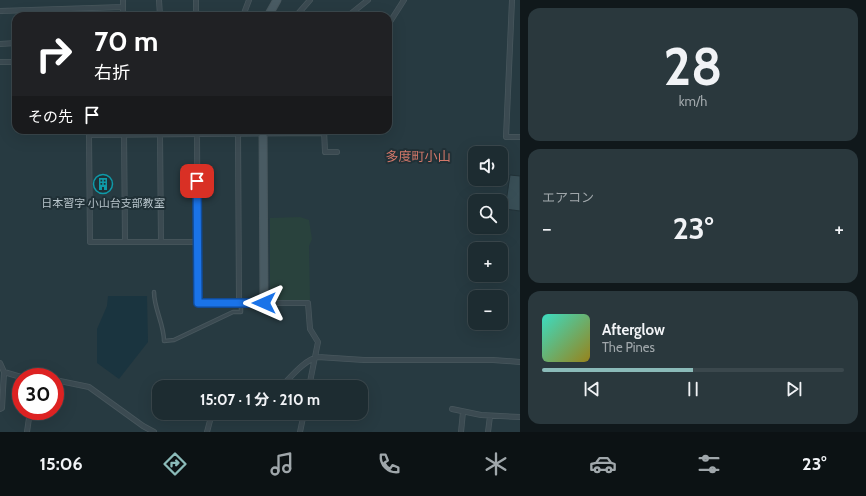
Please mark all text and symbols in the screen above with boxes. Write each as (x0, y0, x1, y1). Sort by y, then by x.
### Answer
text: 70 m (94, 24, 158, 58)
icon: right (28, 28, 80, 80)
text: 28 (664, 35, 722, 98)
text: 右折 (94, 62, 130, 84)
text: km/h (679, 93, 707, 109)
icon: arrive (81, 104, 103, 126)
text: その先 (28, 108, 73, 126)
map controls (468, 146, 508, 330)
button: sound (468, 146, 508, 186)
district label: 多度町小山 (385, 148, 451, 164)
pin (180, 164, 214, 198)
icon: arrive (186, 170, 208, 192)
building icon: 日本習字 小山台支部教室 (92, 173, 114, 195)
text: エアコン (542, 189, 594, 205)
button: search (468, 194, 508, 234)
place label: 日本習字 小山台支部教室 (41, 196, 165, 210)
text: 23° (673, 210, 713, 247)
text: − (542, 215, 552, 242)
text: + (834, 215, 844, 242)
button: + (468, 242, 508, 282)
position arrow (243, 282, 285, 324)
button: − (468, 290, 508, 330)
text: Afterglow (602, 321, 665, 339)
text: The Pines (602, 339, 655, 355)
speed limit sign: 30 (12, 368, 64, 420)
icon: previous (581, 378, 603, 400)
icon: pause (682, 378, 704, 400)
icon: next (783, 378, 805, 400)
text: 15:07 · 1 分 · 210 m (200, 391, 320, 409)
icon: directions (161, 450, 189, 478)
icon: music (268, 450, 296, 478)
icon: phone (375, 450, 403, 478)
icon: climate (482, 450, 510, 478)
icon: car (589, 450, 617, 478)
icon: filters (695, 450, 723, 478)
text: 15:06 (39, 453, 83, 475)
text: 23° (802, 453, 827, 475)

